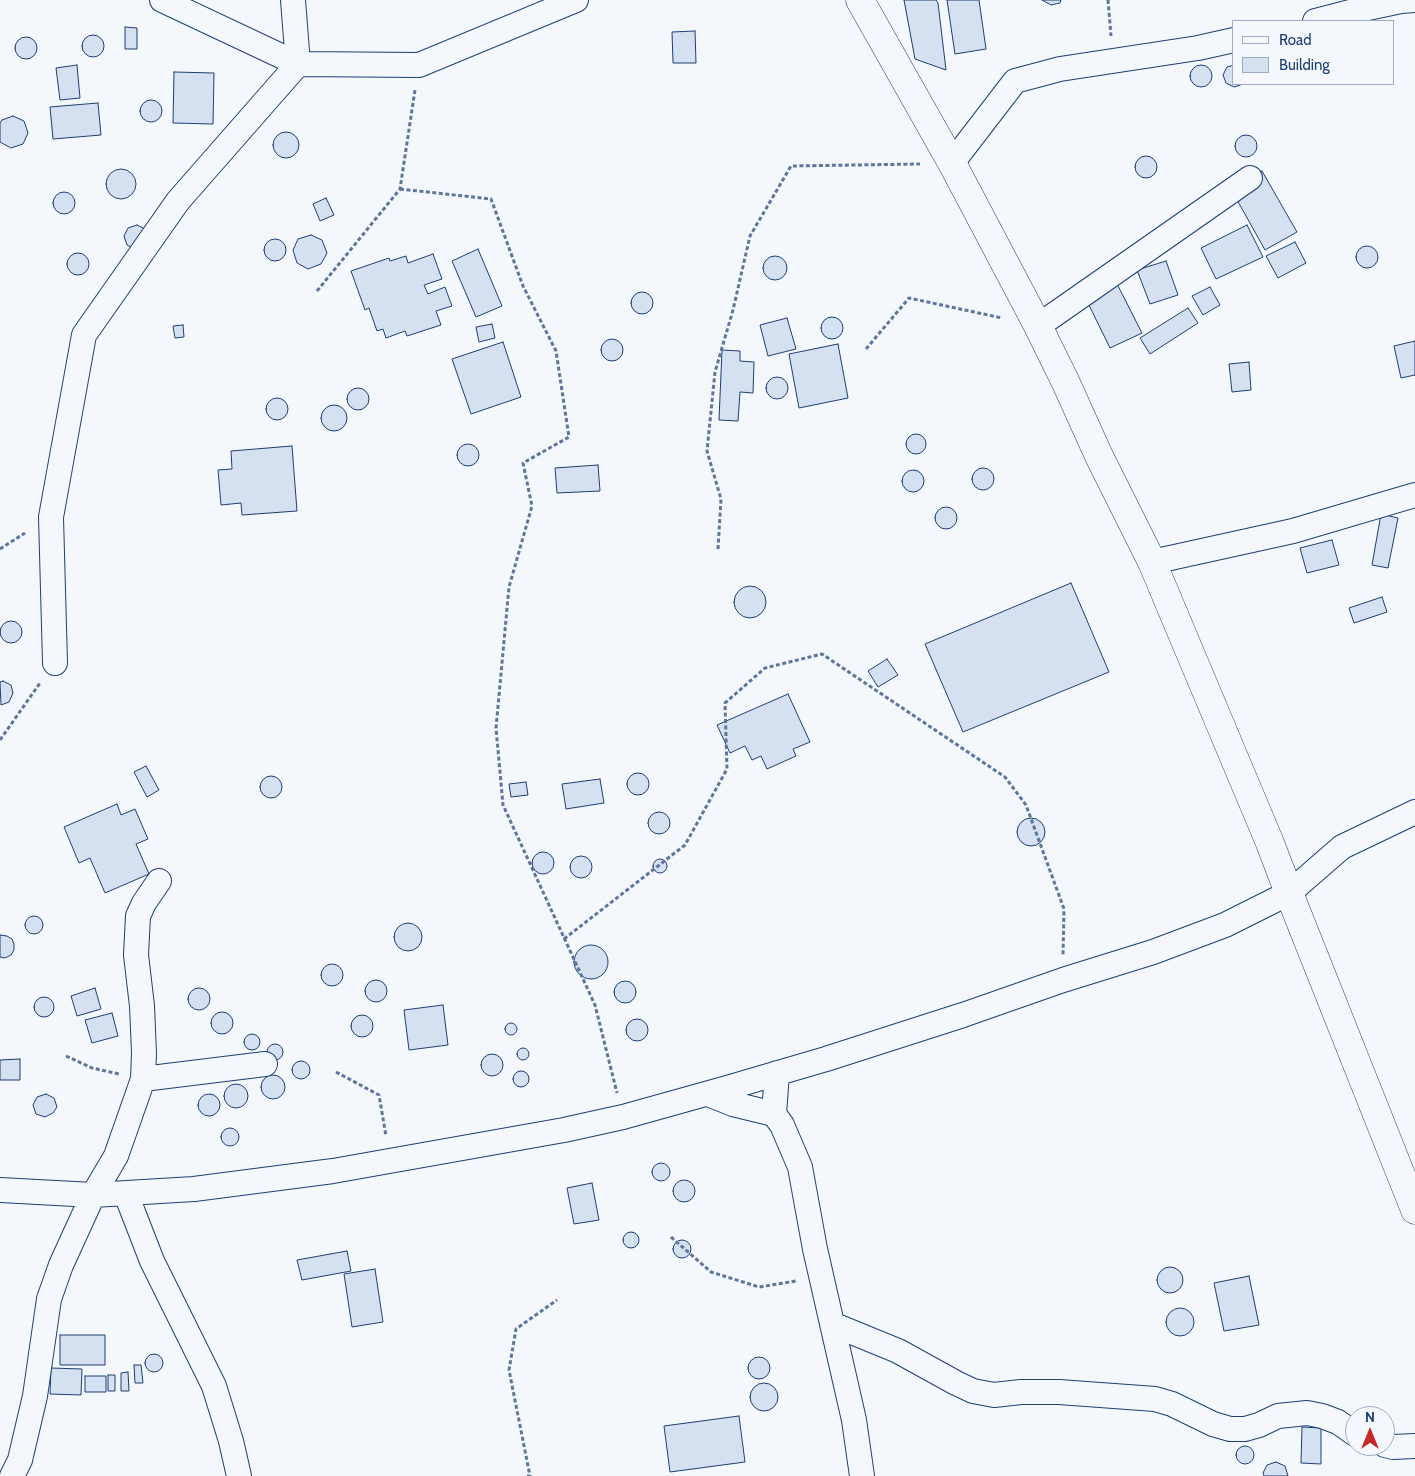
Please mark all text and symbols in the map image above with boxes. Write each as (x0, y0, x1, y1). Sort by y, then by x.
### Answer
legend (1232, 20, 1395, 85)
text: Road (1279, 31, 1312, 49)
text: Building (1279, 56, 1330, 74)
north arrow (1345, 1406, 1395, 1456)
text: N (1365, 1408, 1375, 1426)

